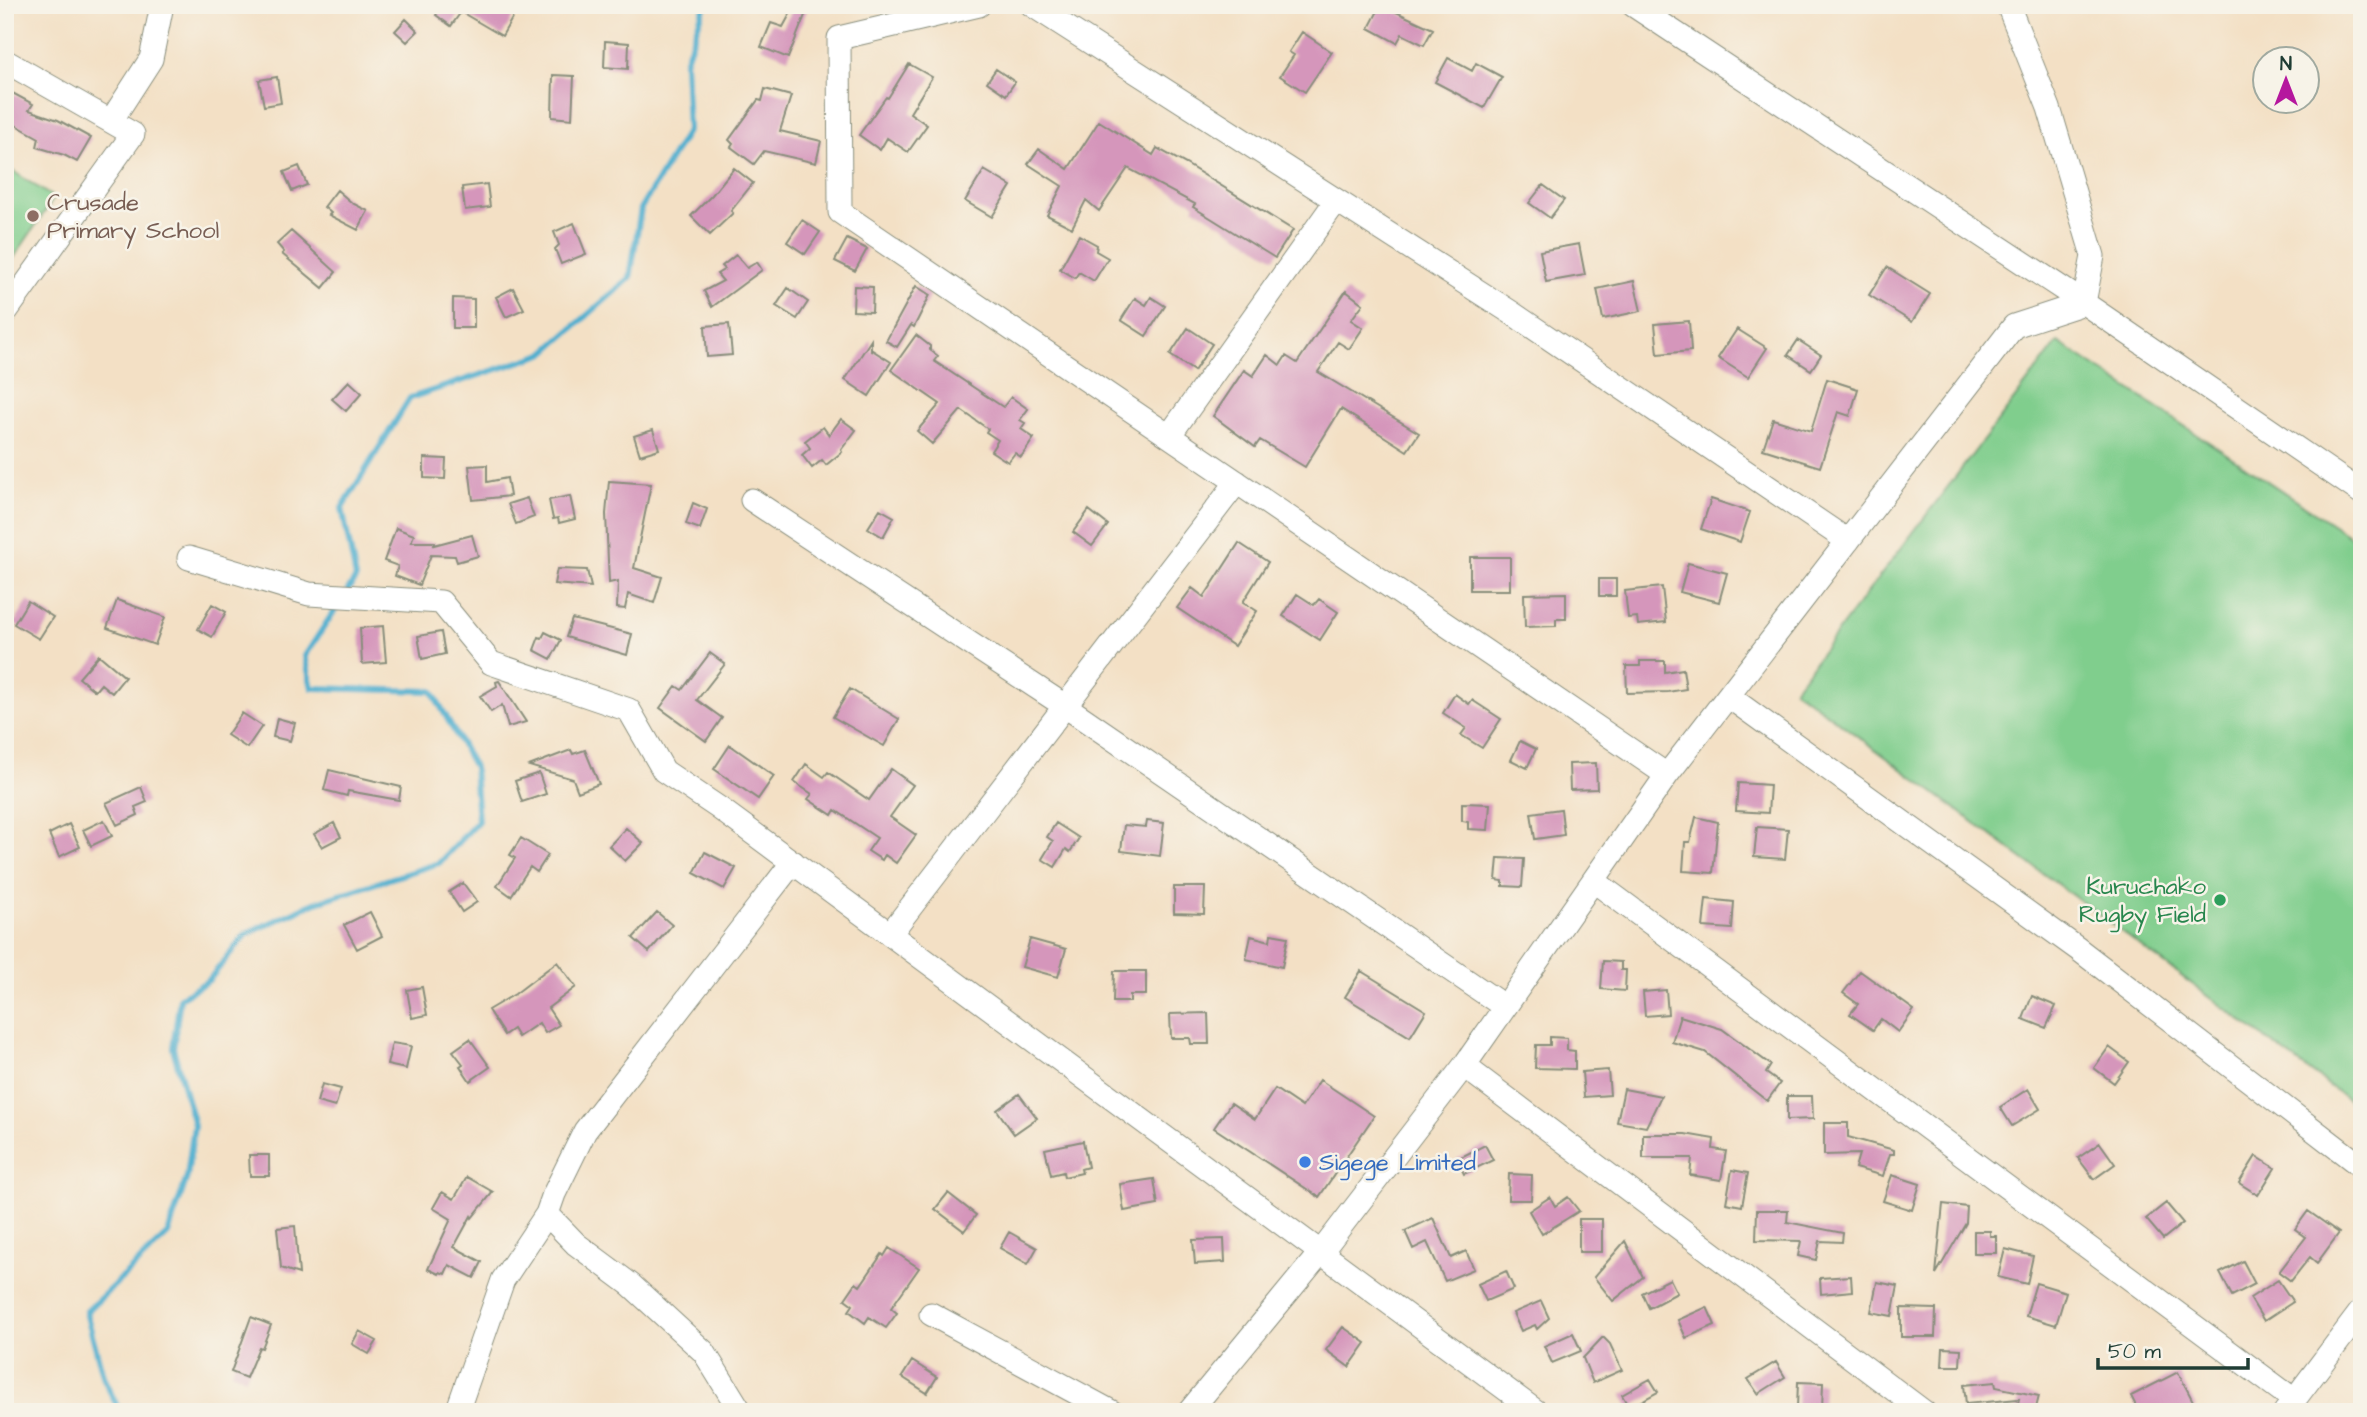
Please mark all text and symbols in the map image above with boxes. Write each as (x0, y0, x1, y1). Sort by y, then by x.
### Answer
north arrow (2252, 46, 2322, 116)
text: N (2280, 51, 2292, 78)
place label: Crusade Primary School (47, 186, 219, 249)
marker: Crusade Primary School (25, 208, 41, 224)
place label: Kuruchako Rugby Field (2079, 870, 2207, 933)
marker: Kuruchako Rugby Field (2212, 892, 2228, 908)
place label: Sigege Limited (1319, 1146, 1476, 1181)
marker: Sigege Limited (1297, 1154, 1313, 1170)
scale bar (2098, 1326, 2248, 1370)
text: 50 m (2108, 1337, 2162, 1366)

